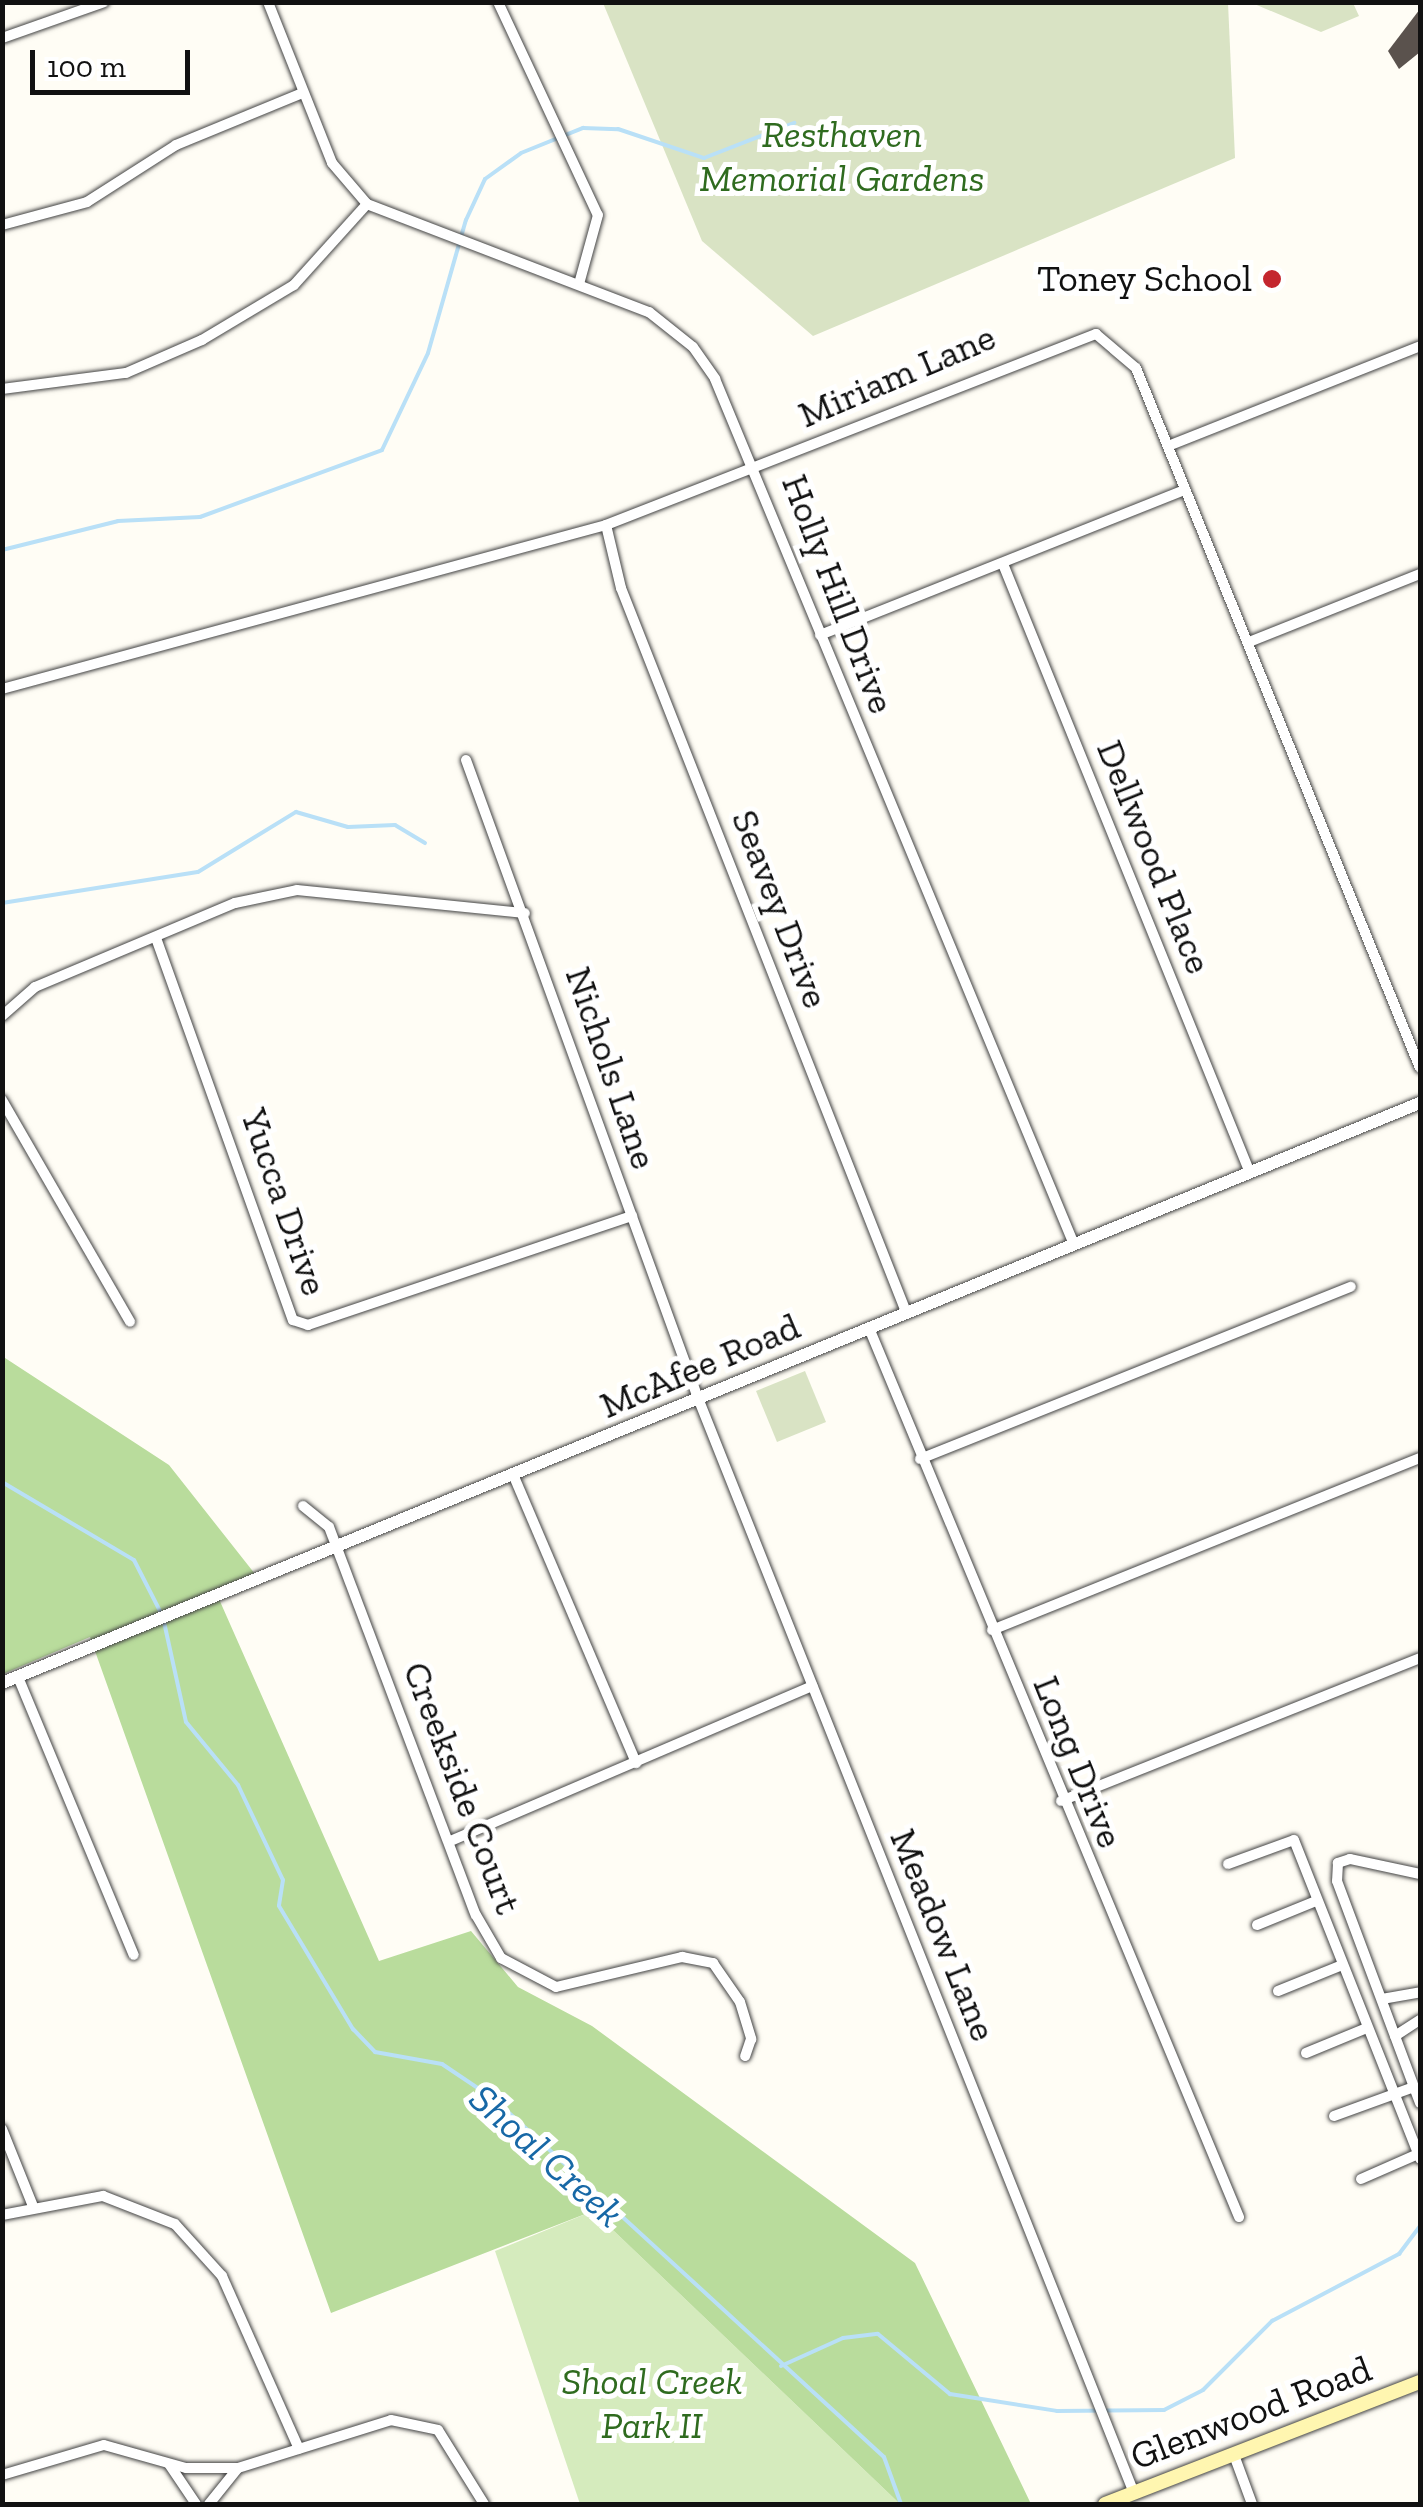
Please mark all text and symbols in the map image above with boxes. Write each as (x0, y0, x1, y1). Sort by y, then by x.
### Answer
scale bar (35, 30, 195, 92)
text: 100 m (47, 49, 126, 85)
park label: Resthaven Memorial Gardens (699, 112, 985, 202)
place label: Toney School (1036, 256, 1252, 302)
marker: Toney School (1261, 268, 1283, 290)
street label: Miriam Lane (792, 314, 1002, 438)
street label: Holly Hill Drive (771, 468, 905, 720)
street label: Dellwood Place (1087, 734, 1221, 980)
street label: Seavey Drive (721, 803, 839, 1015)
street label: Nichols Lane (555, 961, 667, 1175)
street label: Yucca Drive (231, 1103, 337, 1301)
street label: McAfee Road (593, 1304, 807, 1428)
street label: Creekside Court (393, 1656, 531, 1920)
street label: Long Drive (1023, 1670, 1133, 1854)
street label: Meadow Lane (880, 1822, 1006, 2048)
water label: Shoal Creek (460, 2073, 634, 2237)
street label: Glenwood Road (1124, 2346, 1378, 2480)
park label: Shoal Creek Park II (562, 2359, 742, 2448)

